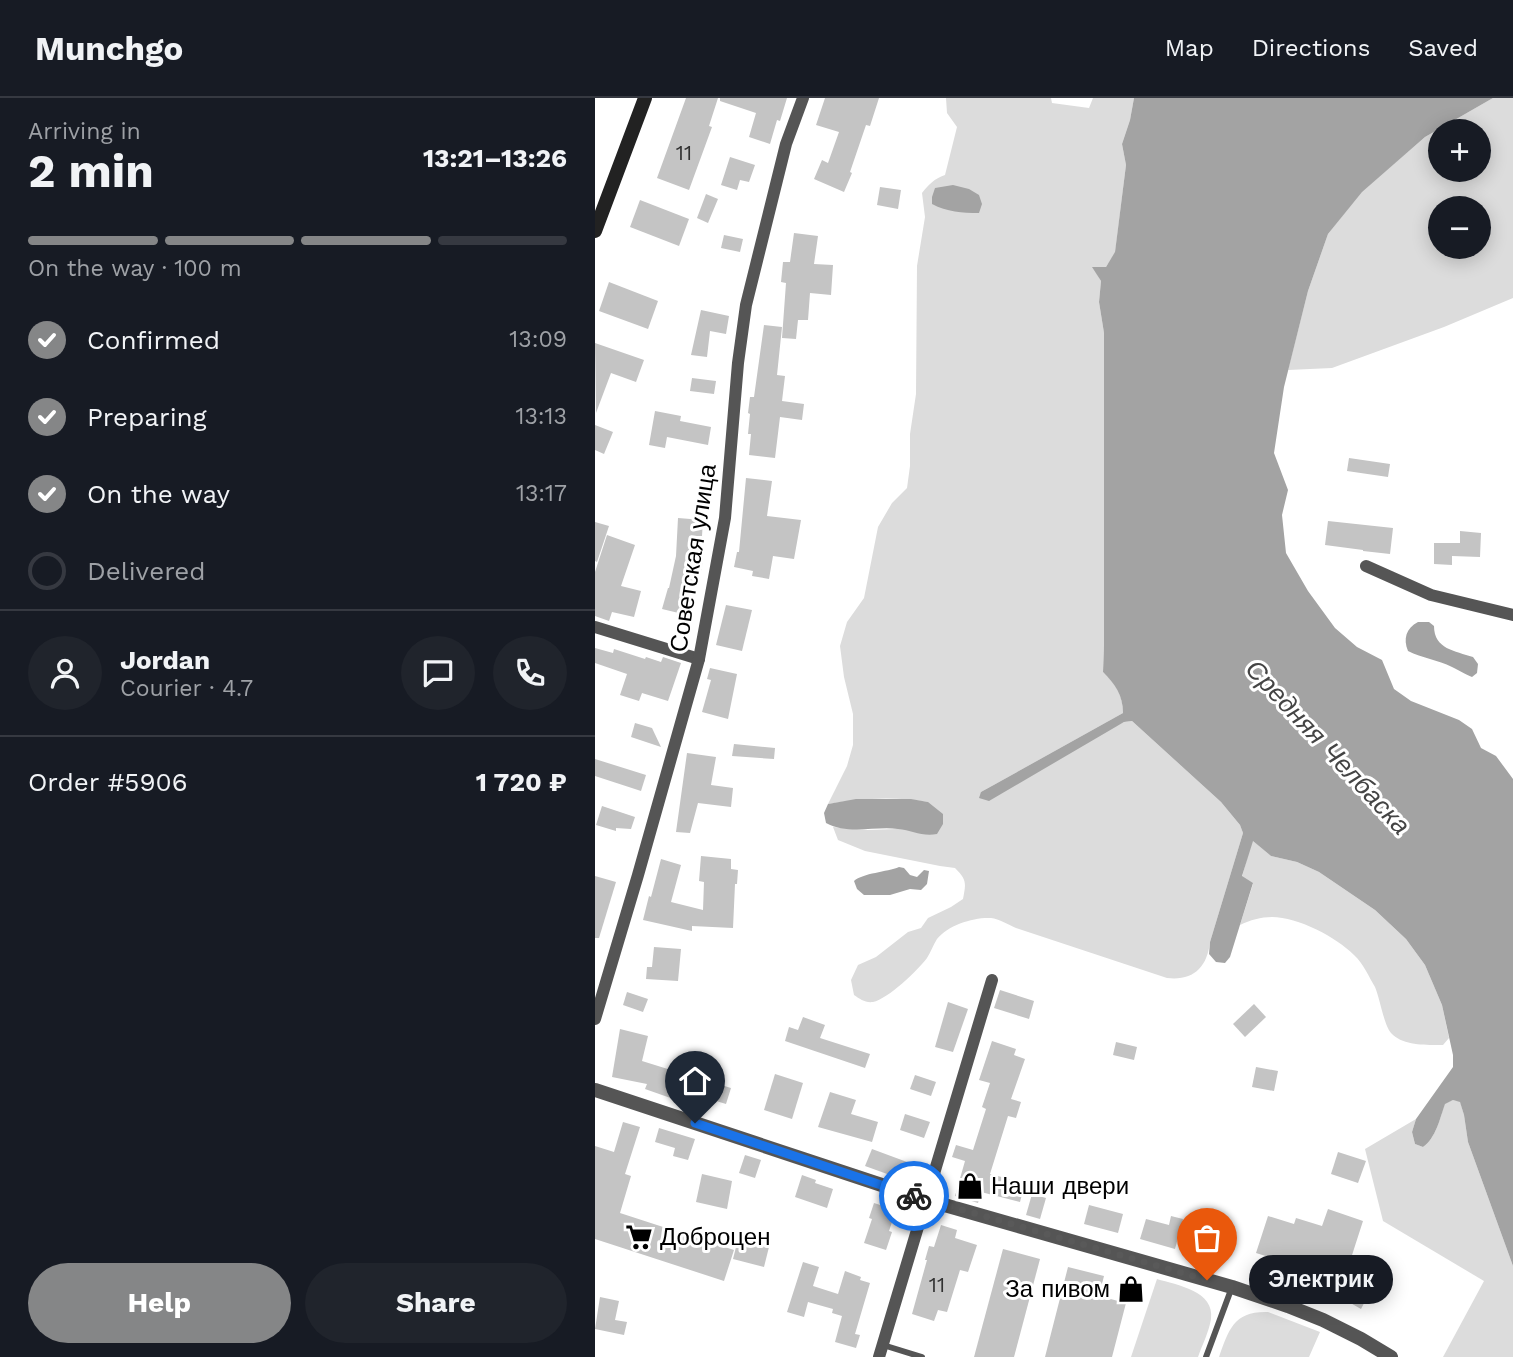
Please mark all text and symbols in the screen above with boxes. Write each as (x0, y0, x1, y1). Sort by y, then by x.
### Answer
text: Munchgo (35, 29, 183, 68)
text: Map (1165, 34, 1214, 62)
text: Directions (1252, 34, 1370, 62)
text: Saved (1408, 34, 1478, 62)
text: Arriving in (28, 118, 141, 145)
map controls (1428, 119, 1491, 259)
button: + (1428, 119, 1491, 182)
house number: 11 (676, 140, 692, 165)
text: 13:21–13:26 (423, 143, 567, 173)
text: 2 min (28, 144, 154, 198)
button: − (1428, 196, 1491, 259)
text: On the way · 100 m (28, 255, 242, 282)
icon: check (28, 321, 66, 359)
text: Confirmed (87, 325, 220, 355)
text: 13:09 (509, 326, 567, 353)
icon: check (28, 398, 66, 436)
text: Preparing (87, 402, 207, 432)
text: 13:13 (515, 403, 567, 430)
street label: Советская улица (664, 461, 722, 654)
icon: check (28, 475, 66, 513)
text: On the way (87, 479, 230, 509)
text: 13:17 (516, 480, 567, 507)
text: Delivered (87, 556, 206, 586)
button: person (28, 636, 102, 710)
button: chat (401, 636, 475, 710)
button: phone (493, 636, 567, 710)
text: Jordan (120, 645, 210, 675)
water label: Средняя Челбаска (1240, 654, 1416, 840)
text: Courier · 4.7 (120, 675, 253, 702)
text: Order #5906 (28, 767, 187, 797)
text: 1 720 ₽ (476, 767, 567, 797)
pin (665, 1051, 725, 1123)
icon: home (676, 1062, 714, 1100)
courier (879, 1161, 949, 1231)
shop icon: Наши двери (955, 1171, 985, 1201)
place label: Наши двери (991, 1172, 1129, 1200)
icon: bike (895, 1177, 933, 1215)
pin (1177, 1208, 1237, 1280)
icon: bag (1188, 1219, 1226, 1257)
supermarket icon: Доброцен (624, 1222, 654, 1252)
place label: Доброцен (660, 1223, 770, 1251)
callout: Электрик (1249, 1256, 1393, 1304)
button: Help (28, 1263, 291, 1343)
button: Share (305, 1263, 567, 1343)
text: Электрик (1268, 1266, 1374, 1293)
house number: 11 (929, 1272, 945, 1297)
shop icon: За пивом (1116, 1274, 1146, 1304)
place label: За пивом (1005, 1275, 1110, 1303)

